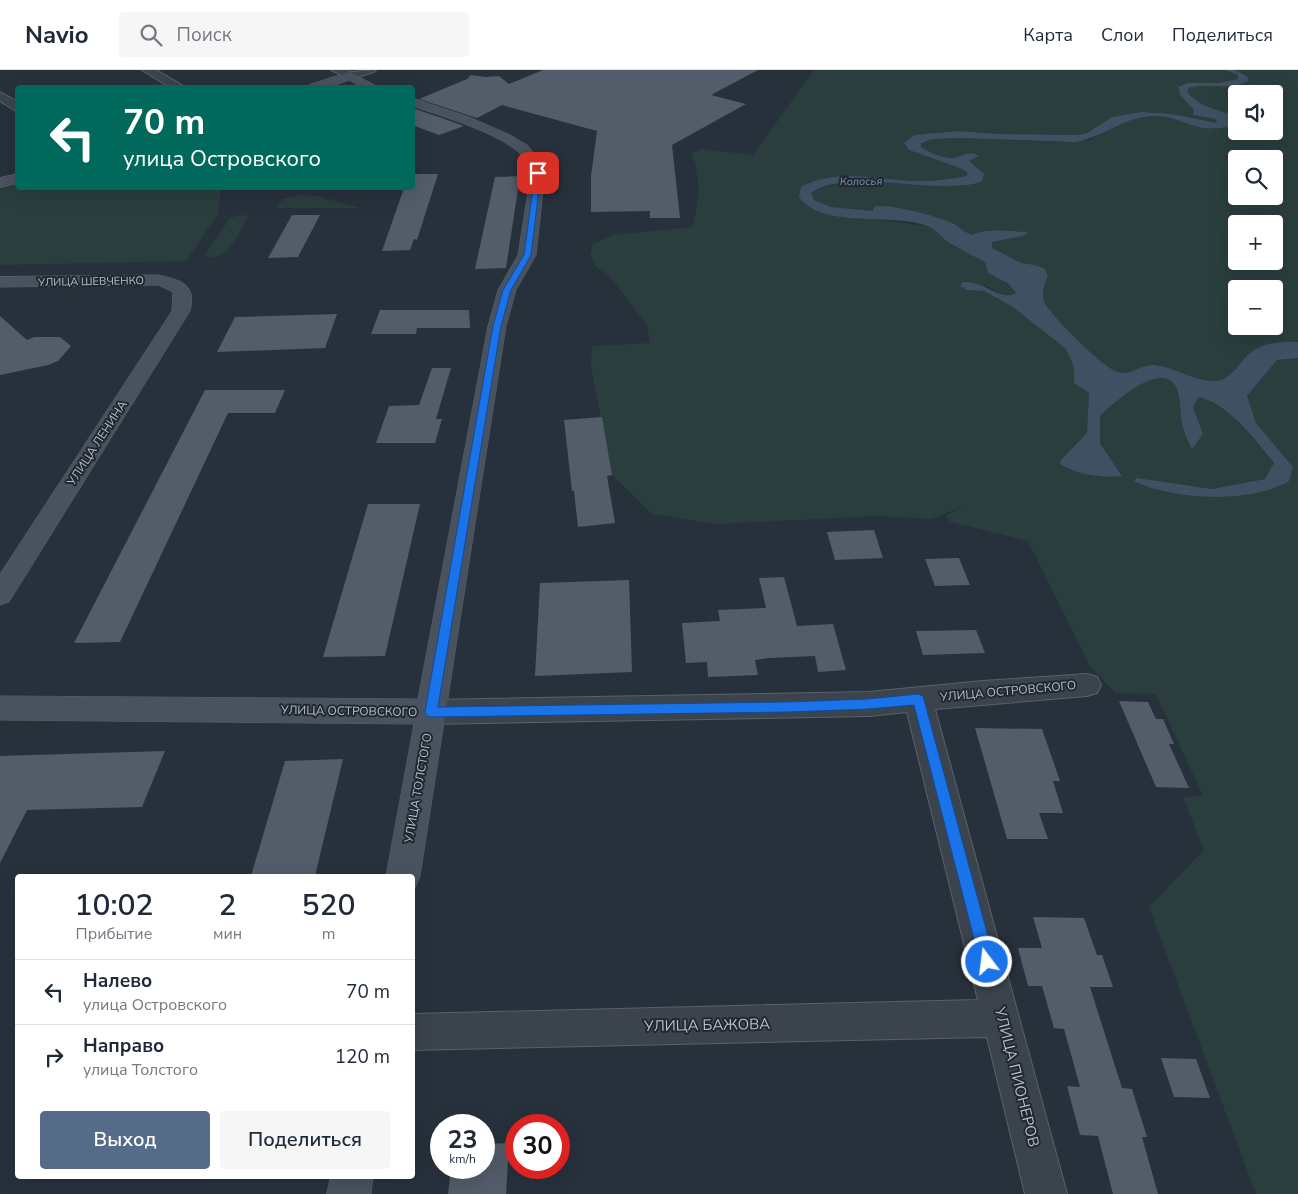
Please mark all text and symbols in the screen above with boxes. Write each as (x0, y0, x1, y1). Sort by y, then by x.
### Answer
search box (119, 12, 469, 57)
text: Navio (25, 19, 89, 51)
icon: search (137, 21, 165, 49)
text: Поиск (177, 22, 232, 48)
text: Карта (1023, 23, 1073, 47)
text: Слои (1101, 23, 1144, 47)
text: Поделиться (1172, 23, 1273, 47)
map controls (1228, 85, 1283, 335)
button: sound (1228, 85, 1283, 140)
text: 70 m (123, 99, 205, 146)
icon: left (40, 105, 105, 170)
text: улица Островского (123, 144, 321, 174)
button: search (1228, 150, 1283, 205)
pin (517, 152, 559, 194)
icon: arrive (524, 159, 552, 187)
water label: Колосья (839, 174, 883, 189)
button: + (1228, 215, 1283, 270)
street label: УЛИЦА ШЕВЧЕНКО (37, 273, 144, 290)
button: − (1228, 280, 1283, 335)
street label: УЛИЦА ЛЕНИНА (63, 397, 131, 490)
street label: УЛИЦА ОСТРОВСКОГО (938, 677, 1077, 705)
street label: УЛИЦА ОСТРОВСКОГО (280, 702, 417, 720)
street label: УЛИЦА ТОЛСТОГО (400, 732, 436, 845)
text: 10:02 (74, 885, 154, 926)
text: 2 (219, 885, 237, 926)
text: 520 (302, 885, 356, 926)
text: Прибытие (76, 923, 152, 945)
text: мин (213, 923, 242, 945)
text: m (322, 923, 335, 945)
position arrow (960, 935, 1012, 987)
text: Налево (83, 968, 152, 994)
icon: left (40, 978, 68, 1006)
text: 70 m (346, 979, 390, 1005)
text: улица Островского (83, 994, 227, 1016)
street label: УЛИЦА ПИОНЕРОВ (990, 1004, 1044, 1149)
street label: УЛИЦА БАЖОВА (643, 1014, 770, 1036)
text: Направо (83, 1033, 164, 1059)
icon: right (40, 1043, 68, 1071)
text: 120 m (335, 1044, 390, 1070)
text: улица Толстого (83, 1059, 198, 1081)
button: Выход (40, 1111, 210, 1169)
button: Поделиться (220, 1111, 390, 1169)
speed limit sign: 30 (505, 1114, 570, 1179)
text: 23 (447, 1123, 478, 1157)
text: km/h (449, 1151, 476, 1167)

